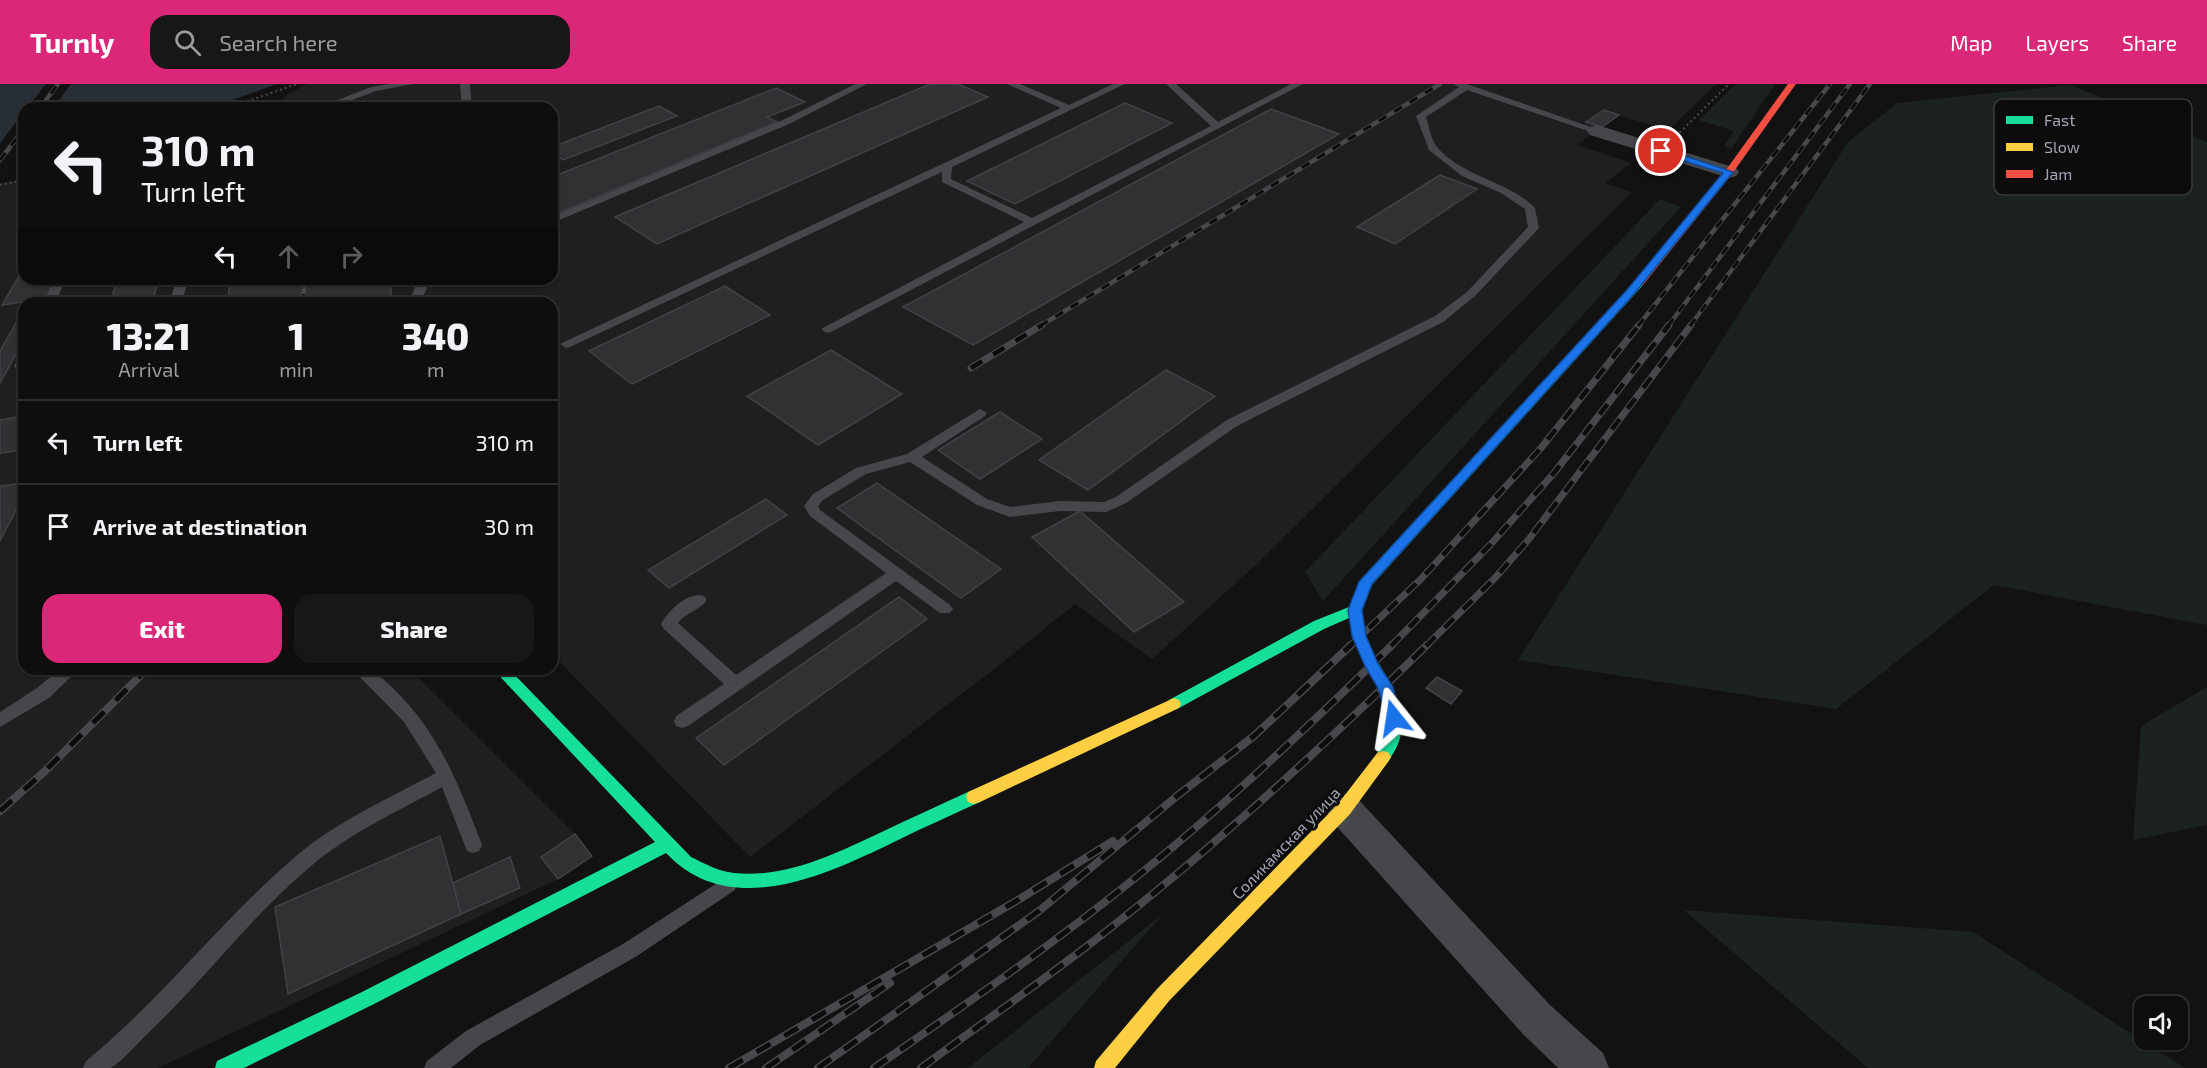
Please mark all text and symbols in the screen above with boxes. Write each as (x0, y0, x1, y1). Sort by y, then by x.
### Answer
search box (150, 15, 570, 69)
text: Turnly (30, 25, 114, 59)
icon: search (171, 26, 204, 59)
text: Search here (219, 29, 338, 55)
text: Map (1950, 30, 1992, 55)
text: Layers (2025, 30, 2089, 55)
text: Share (2122, 30, 2177, 55)
legend (1994, 99, 2192, 195)
text: Fast (2044, 110, 2075, 129)
text: 310 m (141, 124, 256, 174)
pin (1635, 125, 1686, 176)
icon: left (42, 126, 120, 204)
icon: arrive (1644, 134, 1677, 167)
text: Slow (2044, 137, 2080, 156)
text: Jam (2044, 164, 2072, 183)
text: Turn left (141, 175, 245, 207)
icon: left (209, 240, 242, 273)
icon: ahead (272, 240, 305, 273)
icon: right (335, 240, 368, 273)
text: 13:21 (107, 314, 191, 357)
text: 1 (288, 314, 304, 357)
text: 340 (402, 314, 469, 357)
text: Arrival (118, 357, 179, 381)
text: min (279, 357, 313, 381)
text: m (427, 357, 444, 381)
icon: left (42, 426, 75, 459)
text: Turn left (93, 429, 182, 455)
text: 310 m (476, 429, 534, 455)
icon: arrive (42, 510, 75, 543)
text: Arrive at destination (93, 513, 307, 539)
text: 30 m (484, 513, 534, 539)
button: Exit (42, 594, 282, 663)
button: Share (294, 594, 534, 663)
position arrow (1362, 686, 1426, 750)
street label: Соликамская улица (1227, 783, 1345, 903)
map controls (2134, 996, 2188, 1050)
button: sound (2134, 996, 2188, 1050)

